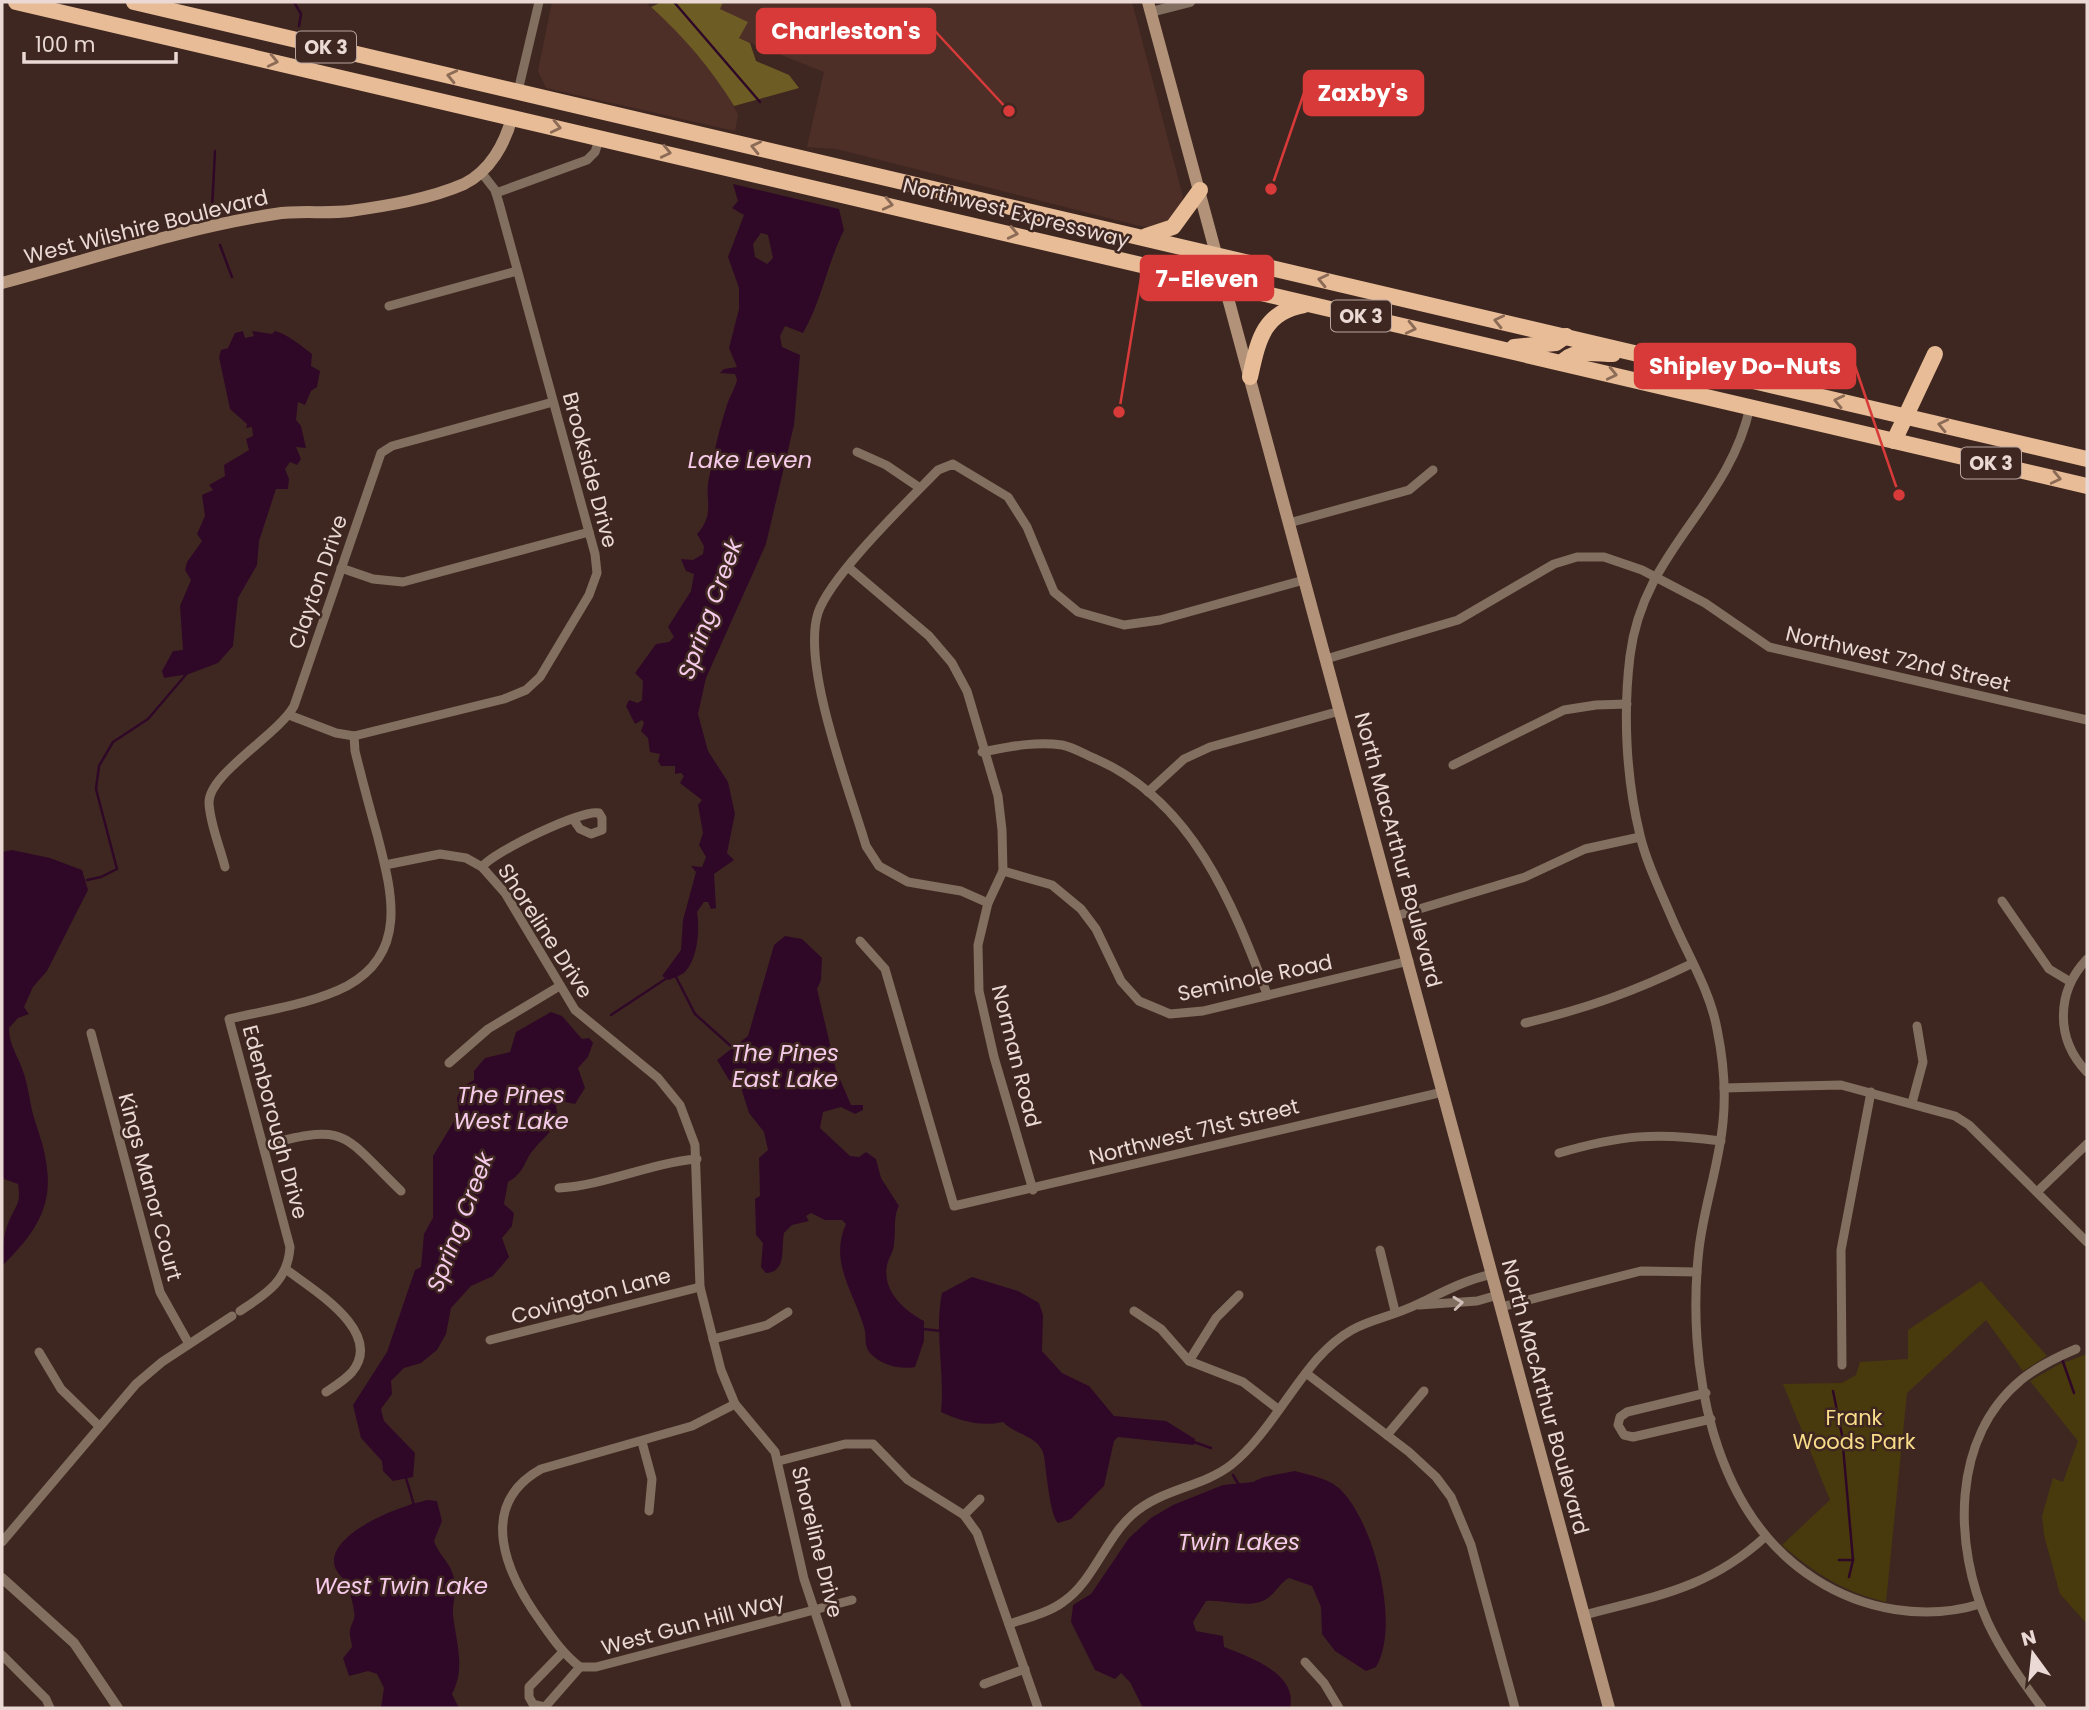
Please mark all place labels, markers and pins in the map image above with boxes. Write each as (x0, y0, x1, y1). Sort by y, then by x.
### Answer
callout: Charleston's (757, 9, 935, 53)
callout: Zaxby's (1304, 71, 1423, 115)
callout: 7-Eleven (1141, 256, 1273, 300)
callout: Shipley Do-Nuts (1635, 344, 1855, 388)

